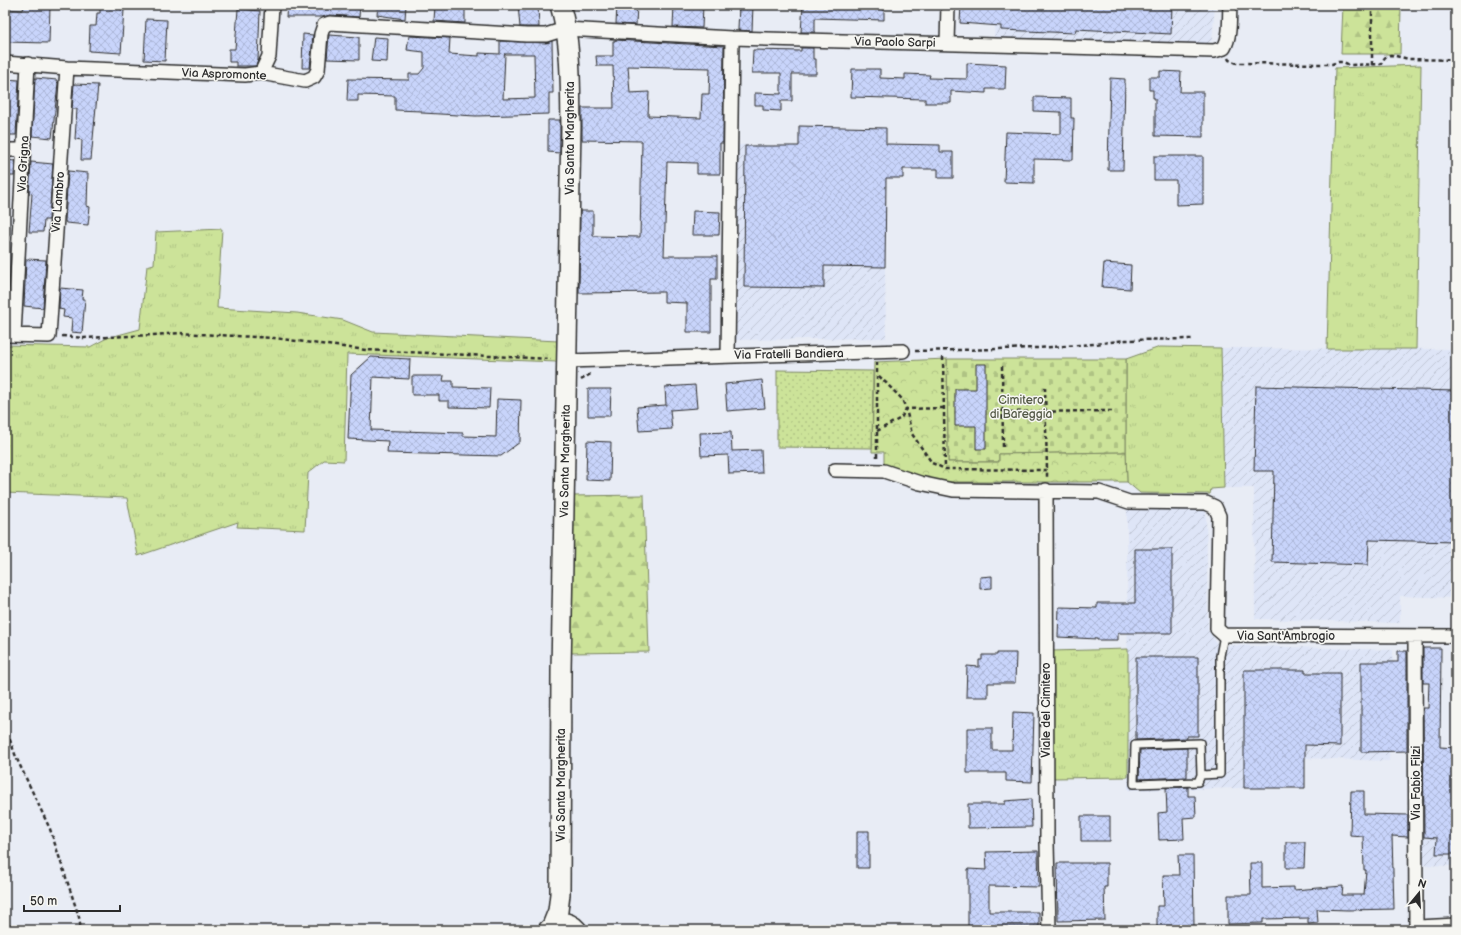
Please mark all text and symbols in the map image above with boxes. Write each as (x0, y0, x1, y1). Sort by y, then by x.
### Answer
street label: Via Paolo Sarpi (854, 34, 936, 51)
street label: Via Aspromonte (181, 66, 267, 83)
street label: Via Santa Margherita (563, 81, 578, 195)
street label: Via Grigna (15, 135, 32, 193)
street label: Via Lambro (49, 171, 68, 233)
street label: Via Fratelli Bandiera (734, 346, 844, 363)
park label: Cimitero di Bareggia (990, 393, 1053, 422)
street label: Via Santa Margherita (557, 404, 574, 518)
street label: Via Sant'Ambrogio (1237, 629, 1335, 644)
street label: Viale del Cimitero (1039, 662, 1054, 758)
street label: Via Santa Margherita (554, 728, 569, 842)
street label: Via Fabio Filzi (1409, 745, 1424, 820)
north arrow (1399, 873, 1439, 913)
text: N (1416, 877, 1428, 891)
scale bar (24, 887, 120, 913)
text: 50 m (30, 894, 57, 909)

